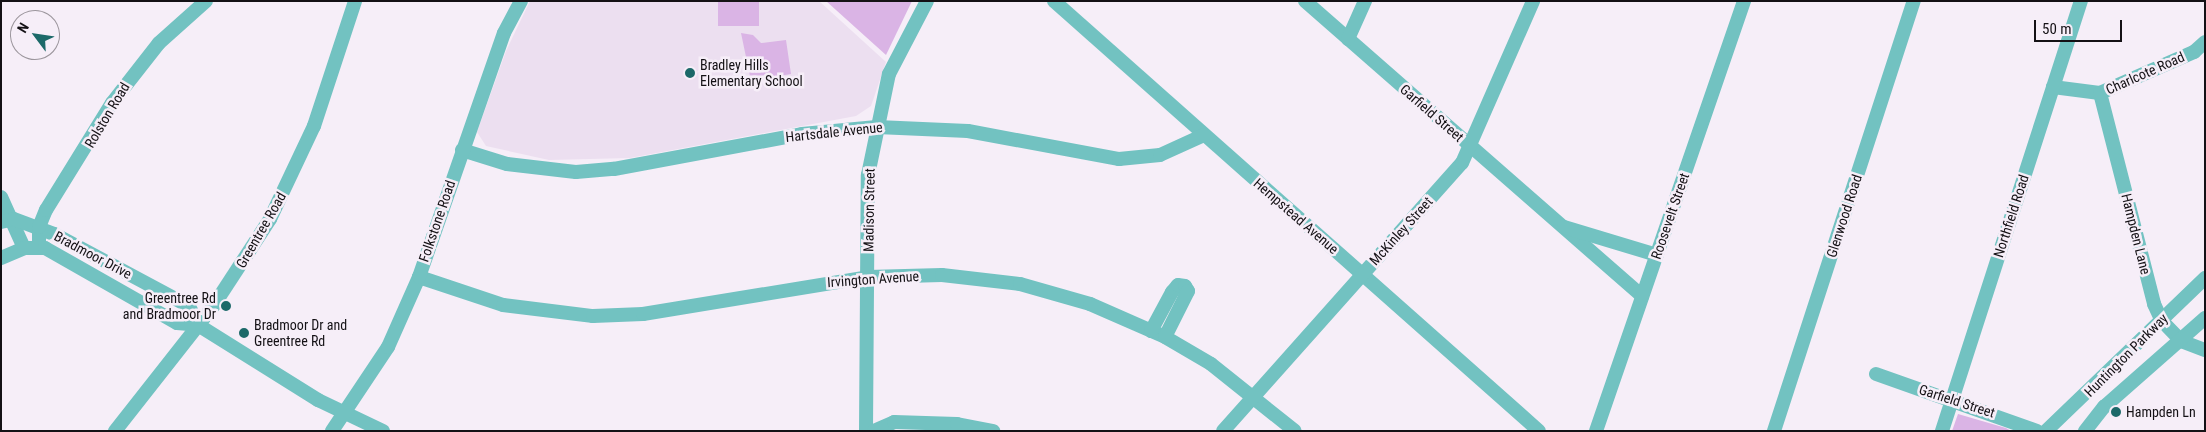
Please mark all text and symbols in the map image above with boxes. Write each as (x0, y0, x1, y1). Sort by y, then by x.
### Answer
north arrow (10, 10, 60, 60)
scale bar (2036, 10, 2124, 42)
text: N (14, 20, 32, 36)
text: 50 m (2042, 20, 2072, 38)
street label: Charlcote Road (2103, 48, 2187, 98)
place label: Bradley Hills Elementary School (700, 57, 803, 90)
marker: Bradley Hills Elementary School (684, 67, 696, 79)
street label: Rolston Road (81, 79, 133, 151)
street label: Garfield Street (1397, 81, 1467, 145)
street label: Hartsdale Avenue (785, 119, 883, 145)
street label: Madison Street (860, 168, 878, 252)
street label: Roosevelt Street (1647, 171, 1693, 261)
street label: Glenwood Road (1823, 172, 1865, 260)
street label: Northfield Road (1990, 172, 2032, 260)
street label: Hempstead Avenue (1250, 175, 1342, 257)
street label: Folkstone Road (415, 178, 459, 264)
street label: Greentree Road (232, 189, 290, 271)
street label: Hampden Lane (2118, 192, 2154, 276)
street label: McKinley Street (1366, 193, 1436, 269)
street label: Bradmoor Drive (51, 228, 135, 282)
street label: Irvington Avenue (826, 267, 920, 291)
place label: Greentree Rd and Bradmoor Dr (123, 290, 216, 322)
marker: Greentree Rd and Bradmoor Dr (220, 300, 232, 312)
street label: Huntington Parkway (2081, 310, 2171, 400)
place label: Bradmoor Dr and Greentree Rd (254, 317, 347, 350)
marker: Bradmoor Dr and Greentree Rd (238, 327, 250, 339)
street label: Garfield Street (1917, 381, 1997, 421)
place label: Hampden Ln (2126, 404, 2196, 420)
marker: Hampden Ln (2110, 406, 2122, 418)

